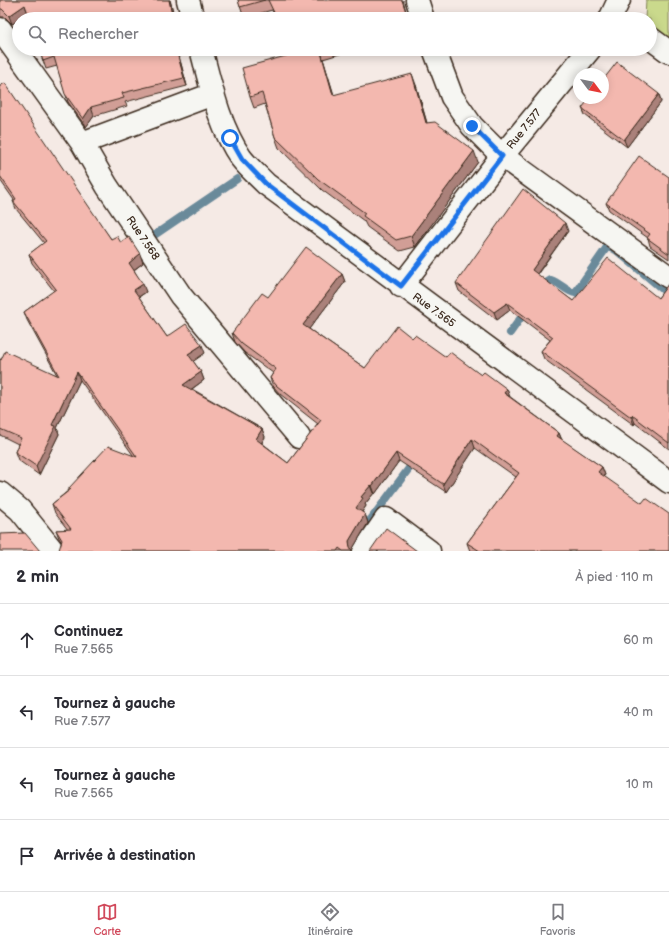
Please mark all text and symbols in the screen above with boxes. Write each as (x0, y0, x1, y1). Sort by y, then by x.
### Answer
search box (12, 12, 657, 56)
icon: search (26, 23, 48, 45)
text: Rechercher (58, 25, 138, 44)
north arrow (573, 68, 609, 104)
street label: Rue 7.577 (504, 106, 544, 152)
route end (463, 117, 481, 135)
route start (221, 129, 239, 147)
street label: Rue 7.568 (124, 214, 162, 262)
street label: Rue 7.565 (410, 290, 458, 330)
text: 2 min (16, 567, 59, 587)
text: À pied · 110 m (575, 569, 653, 585)
text: Continuez (54, 622, 123, 641)
icon: ahead (16, 629, 38, 651)
text: 60 m (623, 632, 653, 648)
text: Rue 7.565 (54, 641, 113, 657)
text: Tournez à gauche (54, 694, 175, 713)
icon: left (16, 701, 38, 723)
text: 40 m (623, 704, 653, 720)
text: Rue 7.577 (54, 713, 111, 729)
text: Tournez à gauche (54, 766, 175, 785)
icon: left (16, 773, 38, 795)
text: 10 m (626, 776, 653, 792)
text: Rue 7.565 (54, 785, 113, 801)
icon: arrive (16, 845, 38, 867)
text: Arrivée à destination (54, 846, 196, 865)
tab: Carte (93, 901, 121, 938)
tab: Itinéraire (308, 901, 353, 938)
tab: Favoris (540, 901, 576, 938)

